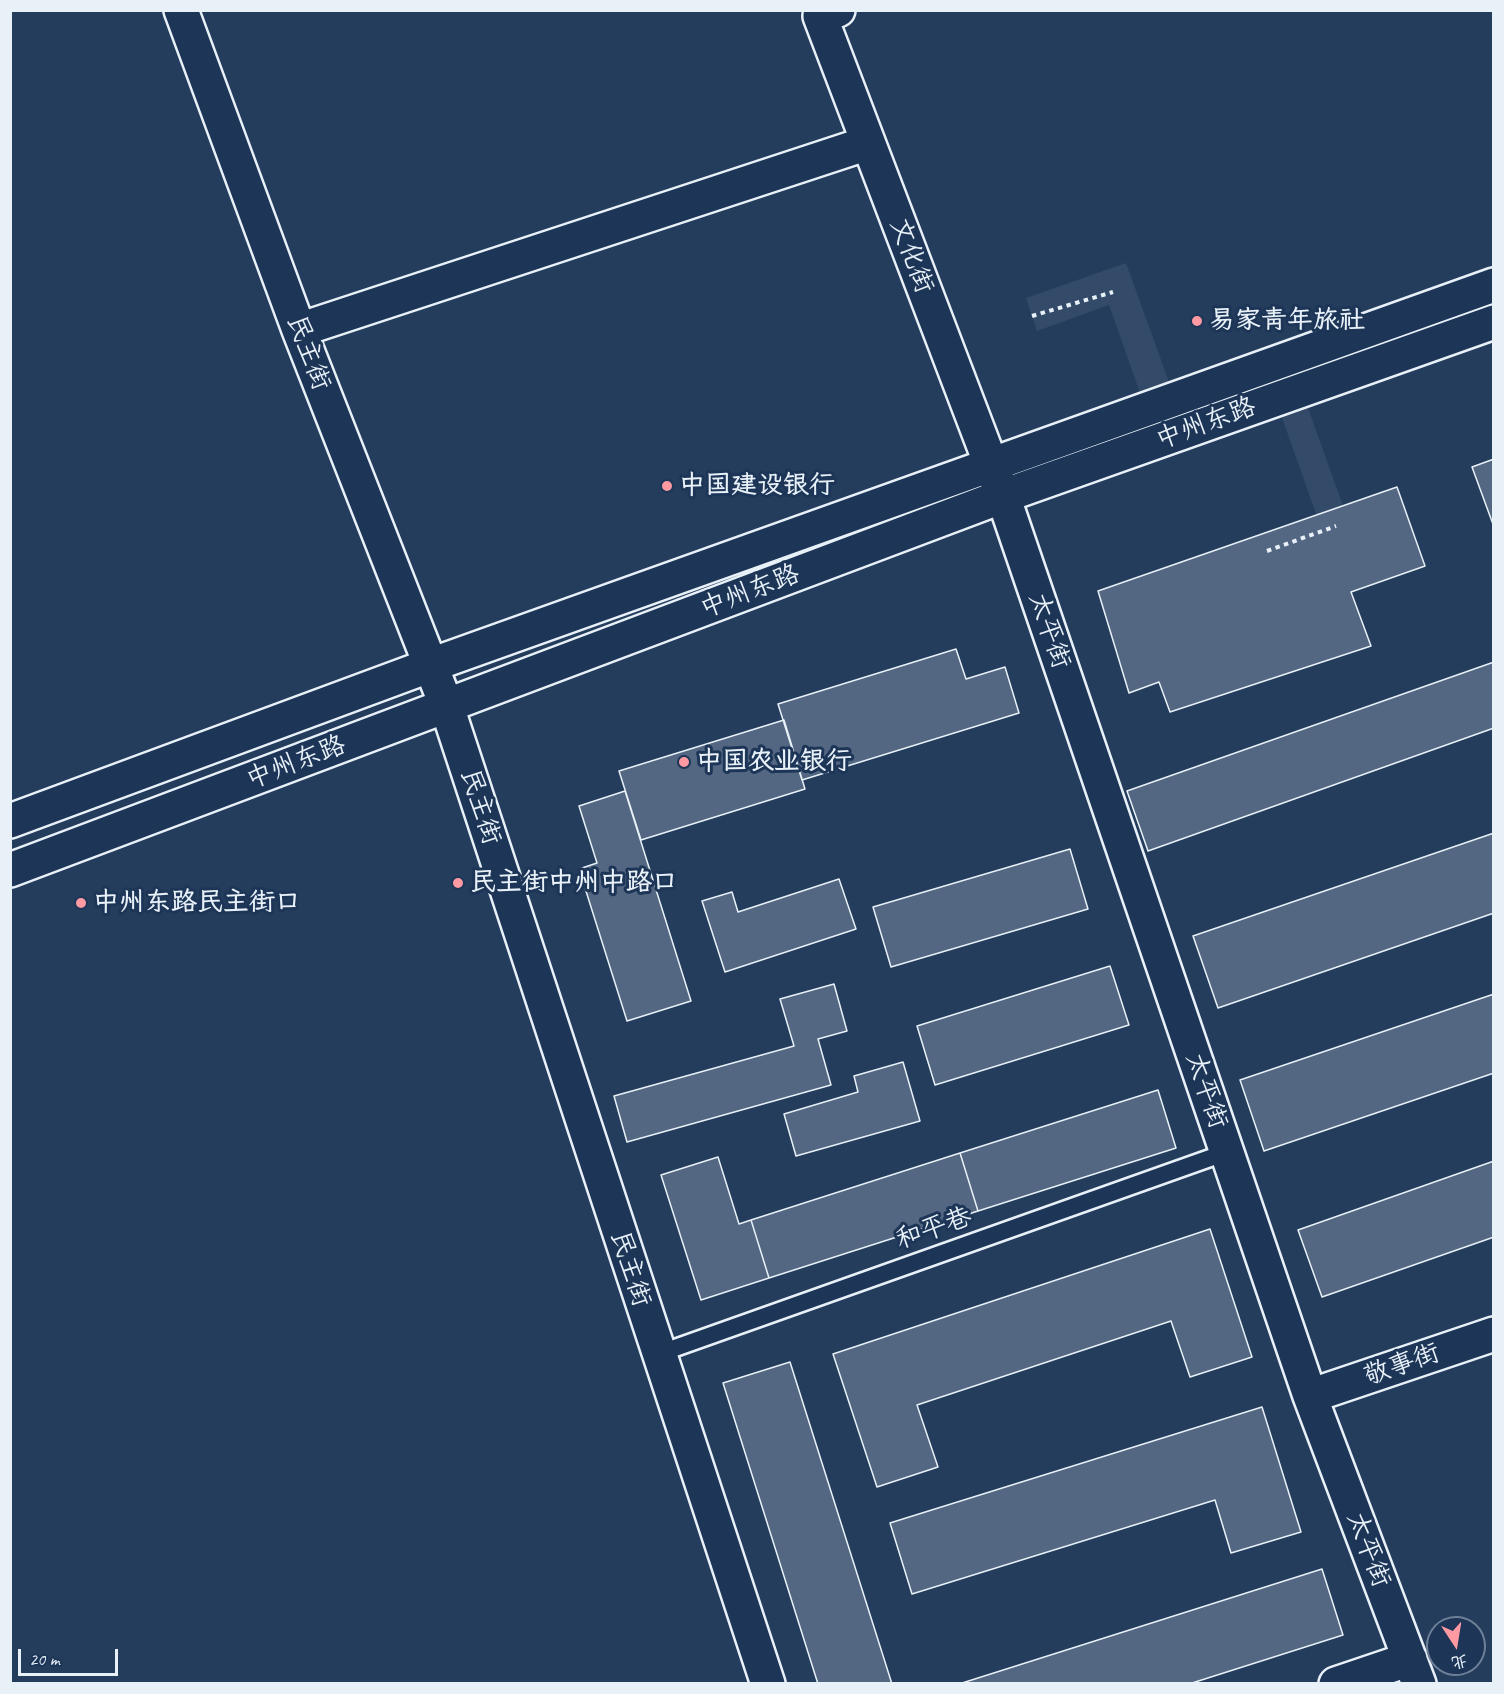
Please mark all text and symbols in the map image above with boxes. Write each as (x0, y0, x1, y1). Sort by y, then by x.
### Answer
street label: 文化街 (882, 214, 940, 298)
place label: 易家青年旅社 (1209, 305, 1365, 337)
street label: 民主街 (279, 311, 337, 395)
marker: 易家青年旅社 (1190, 314, 1204, 328)
street label: 中州东路 (1152, 392, 1260, 456)
place label: 中国建设银行 (679, 470, 835, 502)
marker: 中国建设银行 (660, 479, 674, 493)
street label: 中州东路 (696, 559, 804, 625)
street label: 太平街 (1022, 589, 1076, 673)
street label: 中州东路 (242, 730, 350, 796)
place label: 中国农业银行 (696, 746, 852, 778)
marker: 中国农业银行 (677, 755, 691, 769)
street label: 民主街 (453, 765, 507, 849)
place label: 民主街中州中路口 (470, 867, 678, 899)
marker: 民主街中州中路口 (451, 876, 465, 890)
place label: 中州东路民主街口 (93, 887, 301, 919)
marker: 中州东路民主街口 (74, 896, 88, 910)
street label: 太平街 (1179, 1049, 1233, 1133)
street label: 和平巷 (892, 1202, 976, 1256)
street label: 民主街 (603, 1227, 657, 1311)
street label: 敬事街 (1360, 1338, 1444, 1392)
street label: 太平街 (1339, 1508, 1397, 1592)
north arrow (1426, 1616, 1486, 1676)
scale bar (21, 1637, 122, 1675)
text: 20 m (29, 1648, 60, 1670)
text: 北 (1449, 1650, 1469, 1673)

